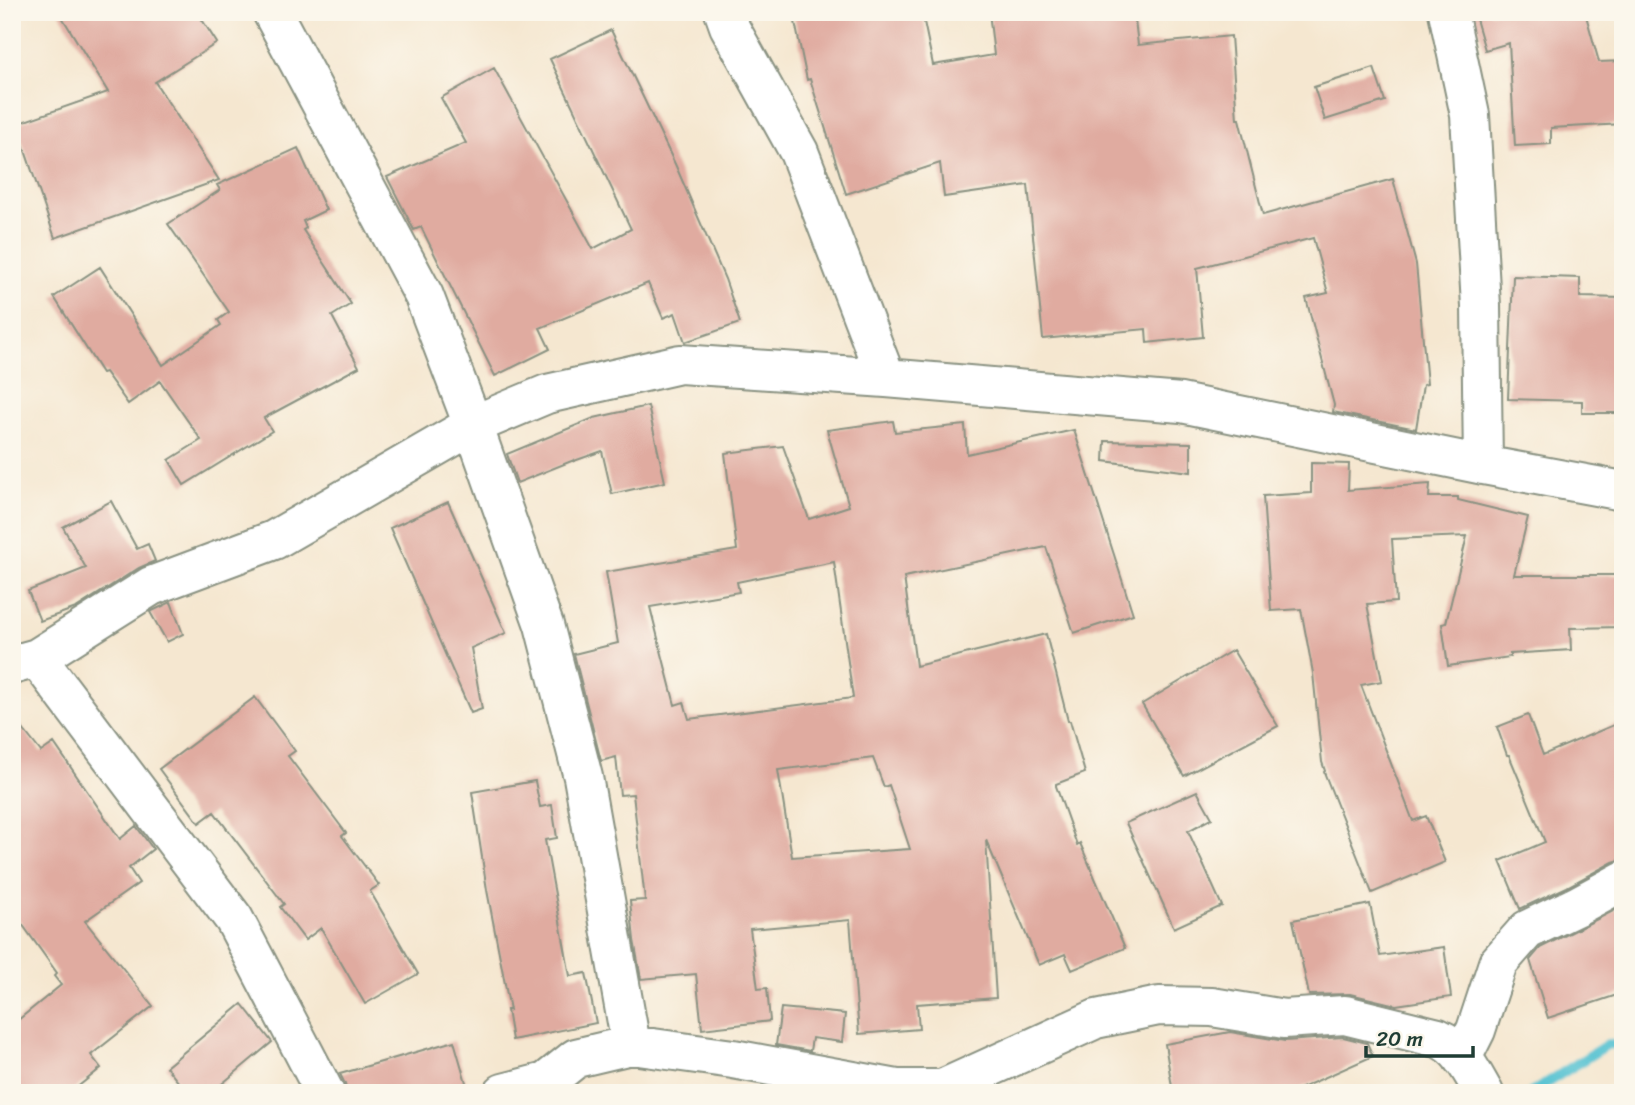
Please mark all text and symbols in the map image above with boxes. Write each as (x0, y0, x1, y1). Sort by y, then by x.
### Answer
scale bar (1366, 1014, 1472, 1058)
text: 20 m (1376, 1020, 1423, 1058)

